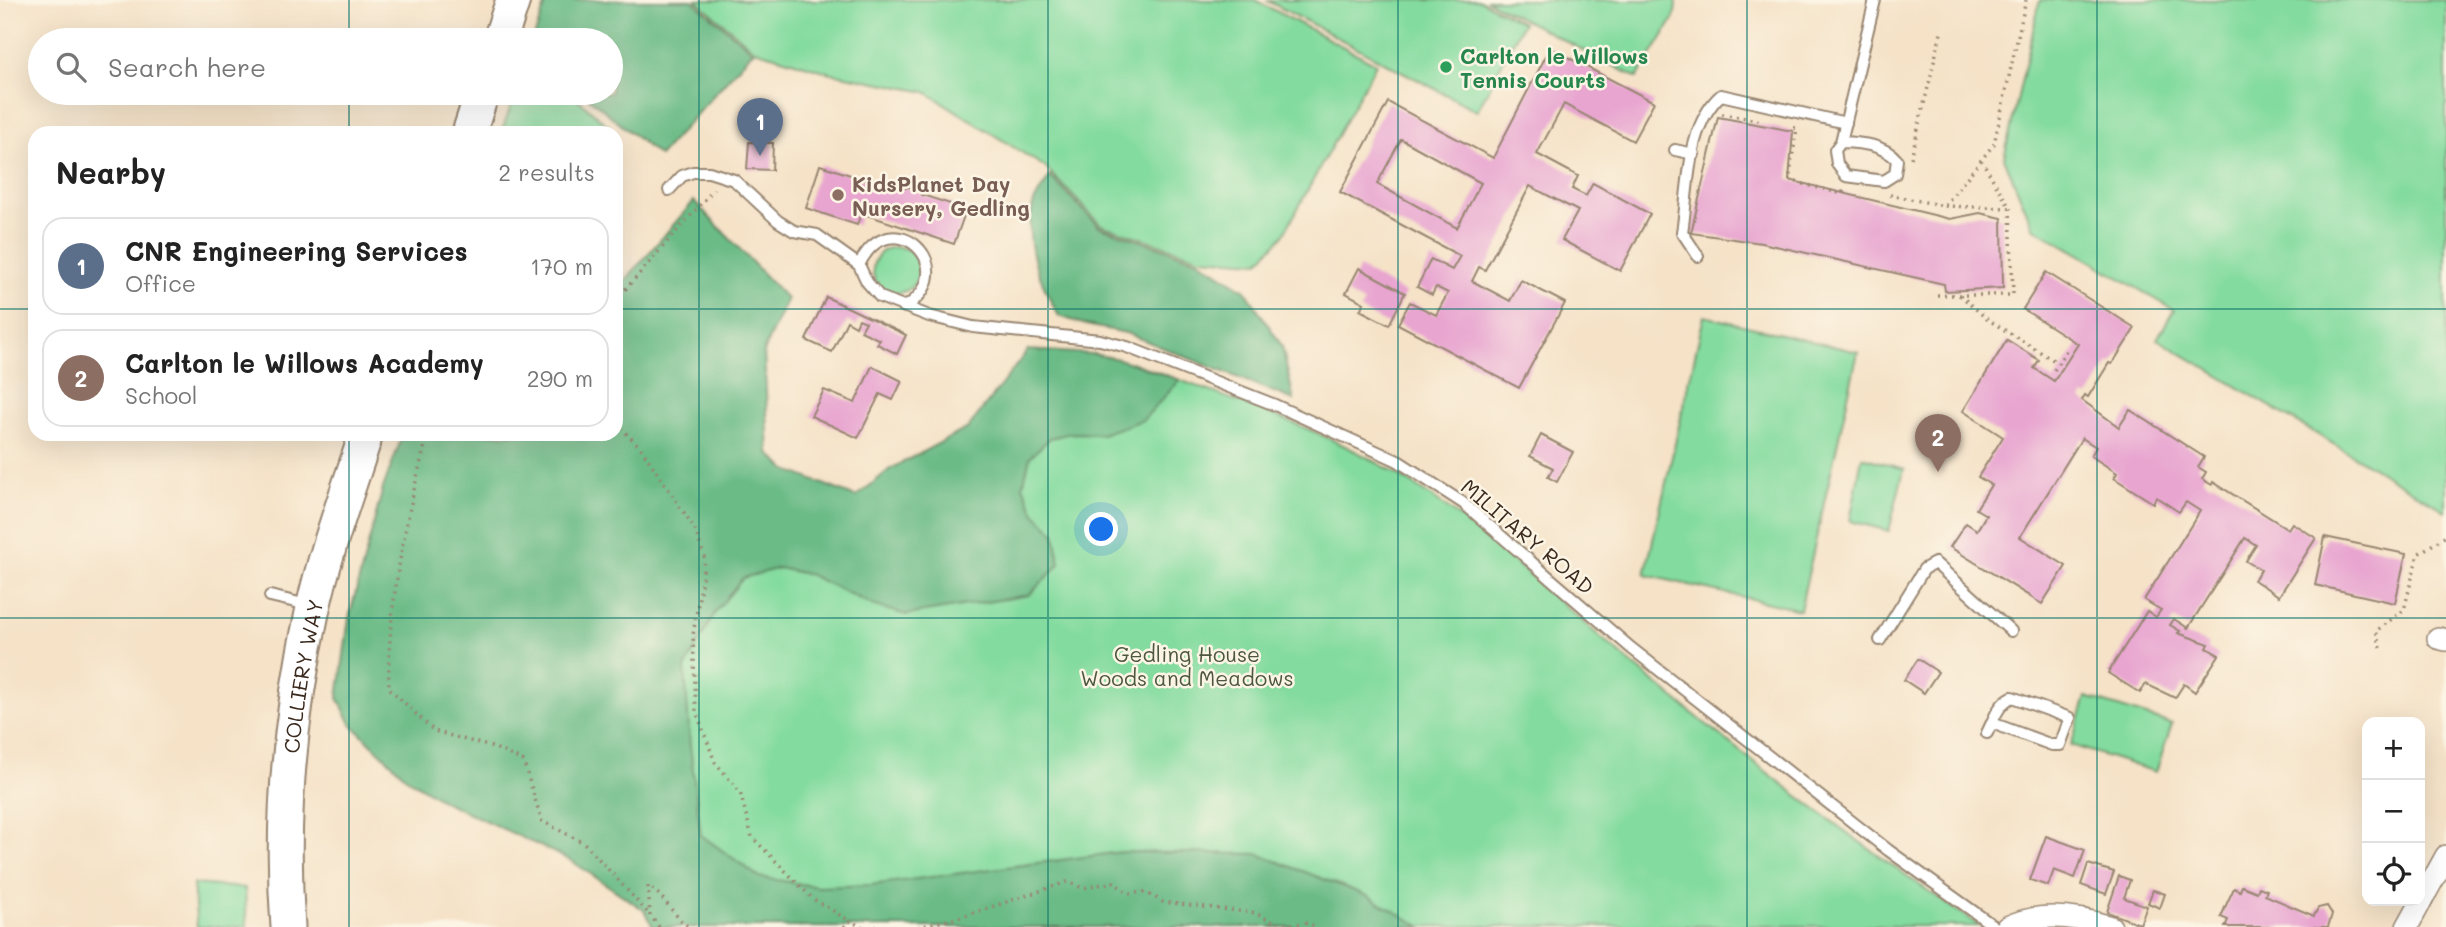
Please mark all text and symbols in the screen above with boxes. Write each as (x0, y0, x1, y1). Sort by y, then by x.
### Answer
search box (28, 28, 623, 105)
place label: Carlton le Willows Tennis Courts (1460, 42, 1648, 93)
icon: search (52, 48, 90, 86)
text: Search here (108, 50, 266, 84)
marker: Carlton le Willows Tennis Courts (1438, 59, 1454, 75)
pin: 1 (737, 98, 783, 156)
text: Nearby (56, 152, 166, 192)
text: 2 results (498, 157, 595, 187)
place label: KidsPlanet Day Nursery, Gedling (852, 170, 1030, 222)
marker: KidsPlanet Day Nursery, Gedling (830, 187, 846, 203)
text: CNR Engineering Services (125, 234, 468, 268)
text: 1 (76, 251, 86, 281)
text: 170 m (530, 251, 593, 281)
text: Office (125, 268, 196, 298)
text: Carlton le Willows Academy (125, 346, 484, 380)
text: 2 (75, 363, 87, 393)
text: 290 m (527, 363, 593, 393)
text: School (125, 380, 198, 410)
pin: 2 (1915, 414, 1961, 472)
street label: MILITARY ROAD (1456, 472, 1600, 600)
your location (1084, 512, 1118, 546)
street label: COLLIERY WAY (277, 597, 328, 754)
park label: Gedling House Woods and Meadows (1080, 640, 1294, 691)
map controls (2362, 717, 2425, 906)
button: + (2362, 717, 2425, 780)
button: − (2362, 780, 2425, 843)
button: locate (2362, 843, 2425, 906)

